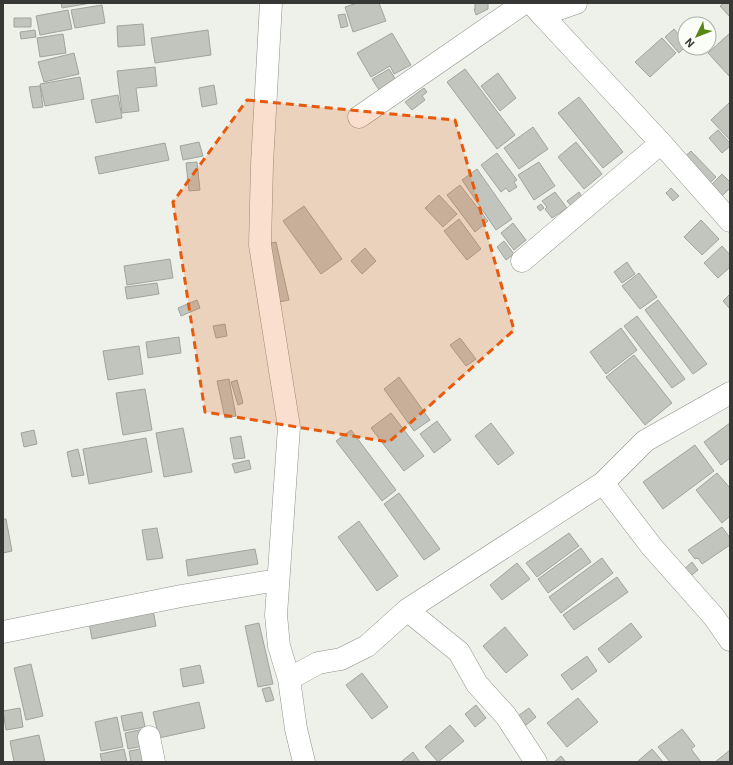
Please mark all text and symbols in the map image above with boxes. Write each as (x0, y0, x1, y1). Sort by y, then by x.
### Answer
north arrow (677, 16, 717, 56)
text: N (682, 35, 697, 50)

